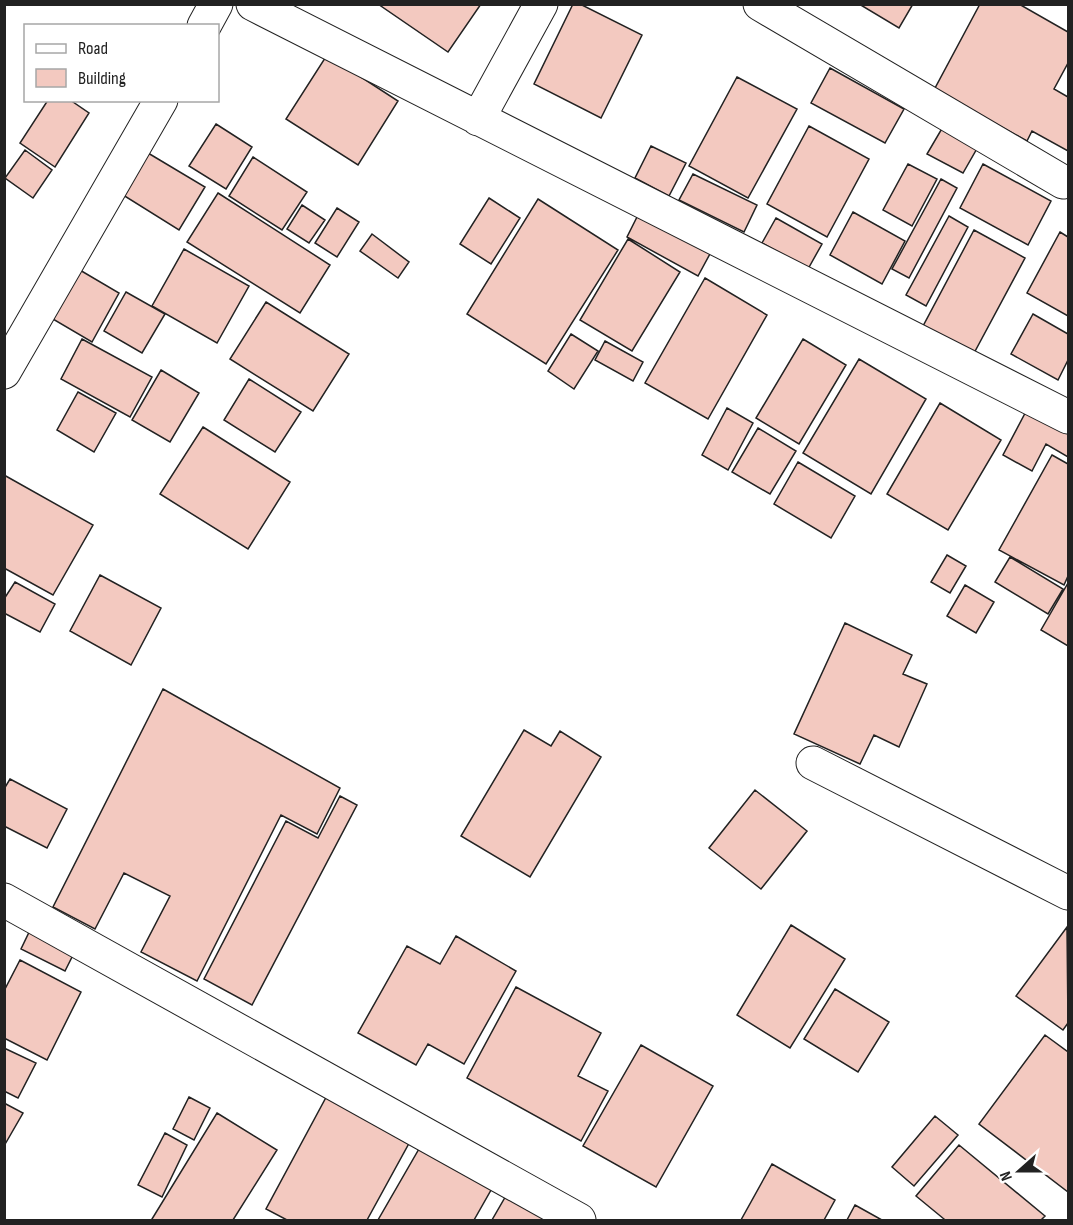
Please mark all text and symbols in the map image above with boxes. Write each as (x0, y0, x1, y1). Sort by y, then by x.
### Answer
legend (24, 24, 219, 102)
text: Road (78, 38, 108, 59)
text: Building (78, 68, 126, 89)
north arrow (989, 1141, 1049, 1201)
text: N (996, 1168, 1017, 1183)

